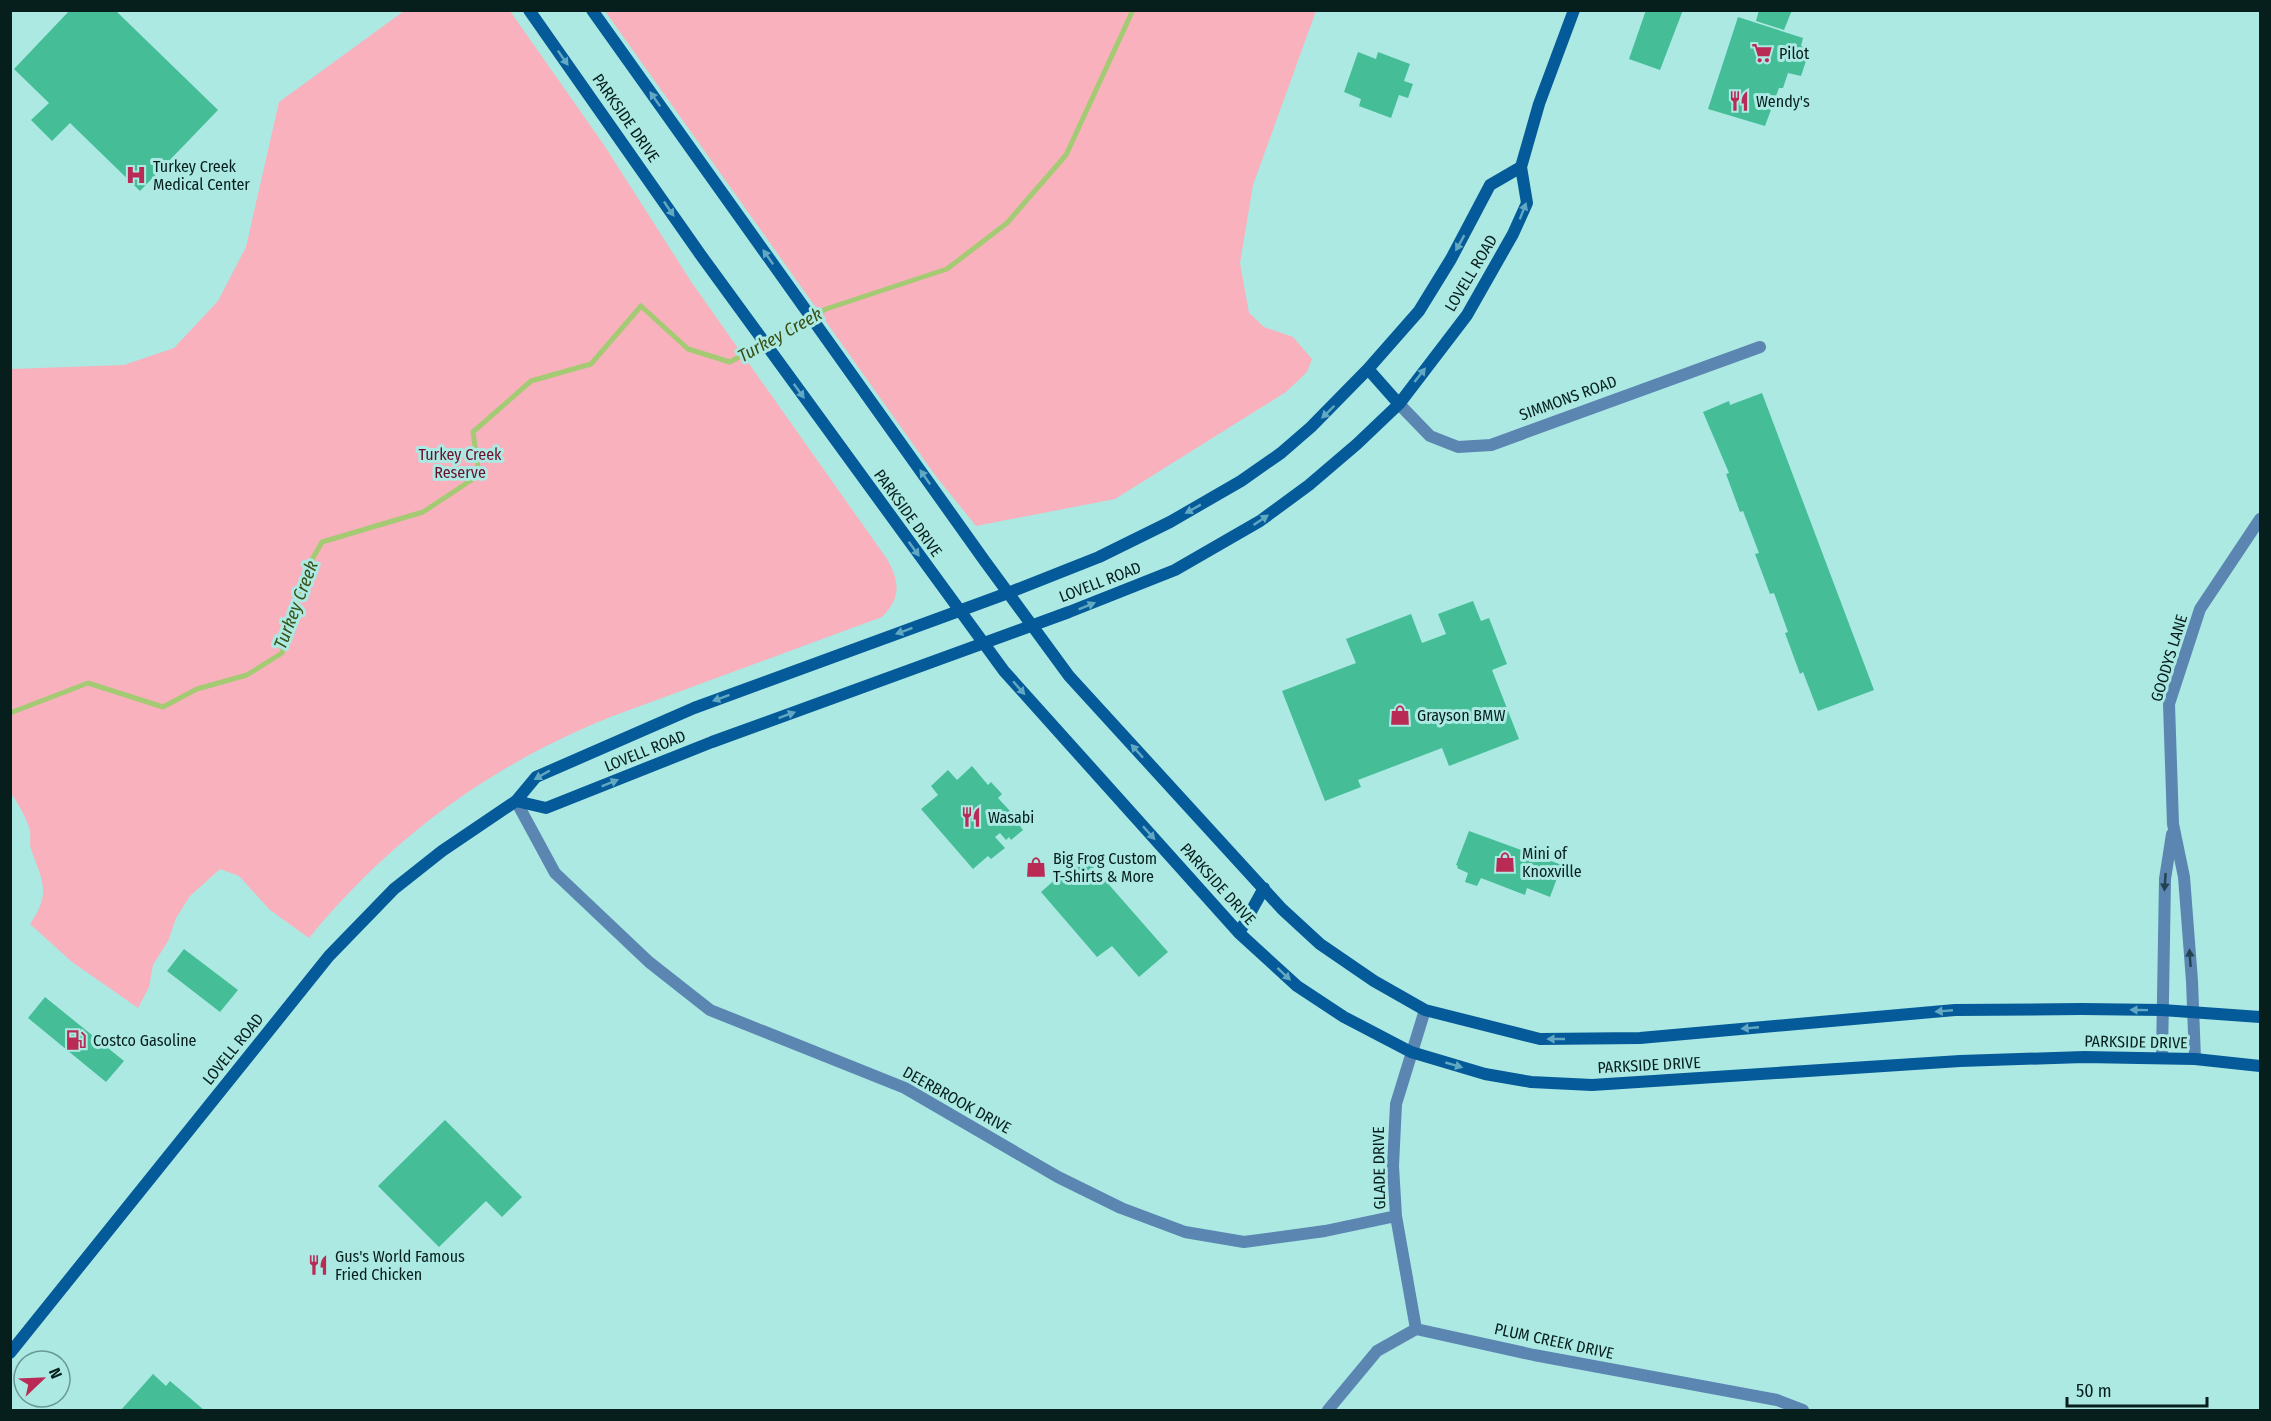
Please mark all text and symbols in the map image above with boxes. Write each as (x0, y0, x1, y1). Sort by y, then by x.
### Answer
supermarket icon: Pilot (1750, 41, 1774, 65)
place label: Pilot (1779, 44, 1810, 63)
one-way arrow (557, 50, 569, 66)
street label: PARKSIDE DRIVE (589, 70, 663, 166)
restaurant icon: Wendy's (1727, 89, 1751, 113)
one-way arrow (649, 91, 661, 107)
place label: Wendy's (1756, 92, 1810, 111)
place label: Turkey Creek Medical Center (153, 157, 250, 194)
hospital icon: Turkey Creek Medical Center (124, 163, 148, 187)
one-way arrow (663, 201, 674, 217)
one-way arrow (1518, 201, 1528, 219)
street label: LOVELL ROAD (1441, 231, 1501, 315)
one-way arrow (1455, 234, 1465, 251)
one-way arrow (762, 250, 774, 266)
water label: Turkey Creek (734, 303, 826, 367)
one-way arrow (1414, 368, 1426, 383)
street label: SIMMONS ROAD (1517, 372, 1619, 424)
one-way arrow (793, 382, 805, 398)
one-way arrow (1321, 404, 1335, 418)
park label: Turkey Creek Reserve (418, 445, 502, 482)
street label: PARKSIDE DRIVE (870, 466, 946, 560)
one-way arrow (919, 470, 931, 486)
one-way arrow (1184, 504, 1201, 514)
one-way arrow (1253, 514, 1269, 526)
one-way arrow (908, 540, 920, 556)
water label: Turkey Creek (269, 558, 323, 652)
street label: LOVELL ROAD (1056, 558, 1144, 606)
one-way arrow (1078, 600, 1096, 610)
street label: GOODYS LANE (2147, 612, 2191, 704)
one-way arrow (895, 627, 913, 636)
one-way arrow (1012, 680, 1025, 695)
one-way arrow (712, 694, 730, 704)
shop icon: Grayson BMW (1388, 703, 1412, 727)
place label: Grayson BMW (1417, 706, 1505, 725)
one-way arrow (778, 710, 796, 720)
street label: LOVELL ROAD (602, 726, 688, 776)
one-way arrow (1130, 743, 1144, 758)
one-way arrow (533, 770, 550, 780)
one-way arrow (602, 778, 620, 788)
restaurant icon: Wasabi (959, 805, 983, 829)
place label: Wasabi (988, 808, 1034, 827)
one-way arrow (1142, 825, 1155, 840)
street label: PARKSIDE DRIVE (1176, 839, 1260, 929)
place label: Mini of Knoxville (1522, 844, 1582, 881)
place label: Big Frog Custom T-Shirts & More (1053, 849, 1157, 886)
shop icon: Mini of Knoxville (1493, 850, 1517, 874)
shop icon: Big Frog Custom T-Shirts & More (1024, 855, 1048, 879)
one-way arrow (2160, 872, 2170, 891)
one-way arrow (2185, 949, 2195, 968)
one-way arrow (1276, 967, 1291, 980)
one-way arrow (2130, 1005, 2149, 1015)
one-way arrow (1935, 1006, 1954, 1016)
street label: LOVELL ROAD (199, 1010, 267, 1088)
one-way arrow (1741, 1023, 1760, 1033)
fuel station icon: Costco Gasoline (64, 1028, 88, 1052)
place label: Costco Gasoline (93, 1031, 197, 1050)
street label: PARKSIDE DRIVE (2084, 1032, 2188, 1052)
one-way arrow (1546, 1034, 1565, 1044)
street label: PARKSIDE DRIVE (1597, 1053, 1701, 1077)
one-way arrow (1445, 1061, 1463, 1070)
street label: DEERBROOK DRIVE (900, 1062, 1014, 1138)
street label: GLADE DRIVE (1369, 1126, 1389, 1210)
place label: Gus's World Famous Fried Chicken (335, 1247, 465, 1284)
restaurant icon: Gus's World Famous Fried Chicken (306, 1253, 330, 1277)
street label: PLUM CREEK DRIVE (1493, 1319, 1615, 1363)
north arrow (12, 1349, 72, 1409)
text: N (45, 1365, 66, 1381)
scale bar (2067, 1370, 2206, 1408)
text: 50 m (2076, 1380, 2112, 1402)

